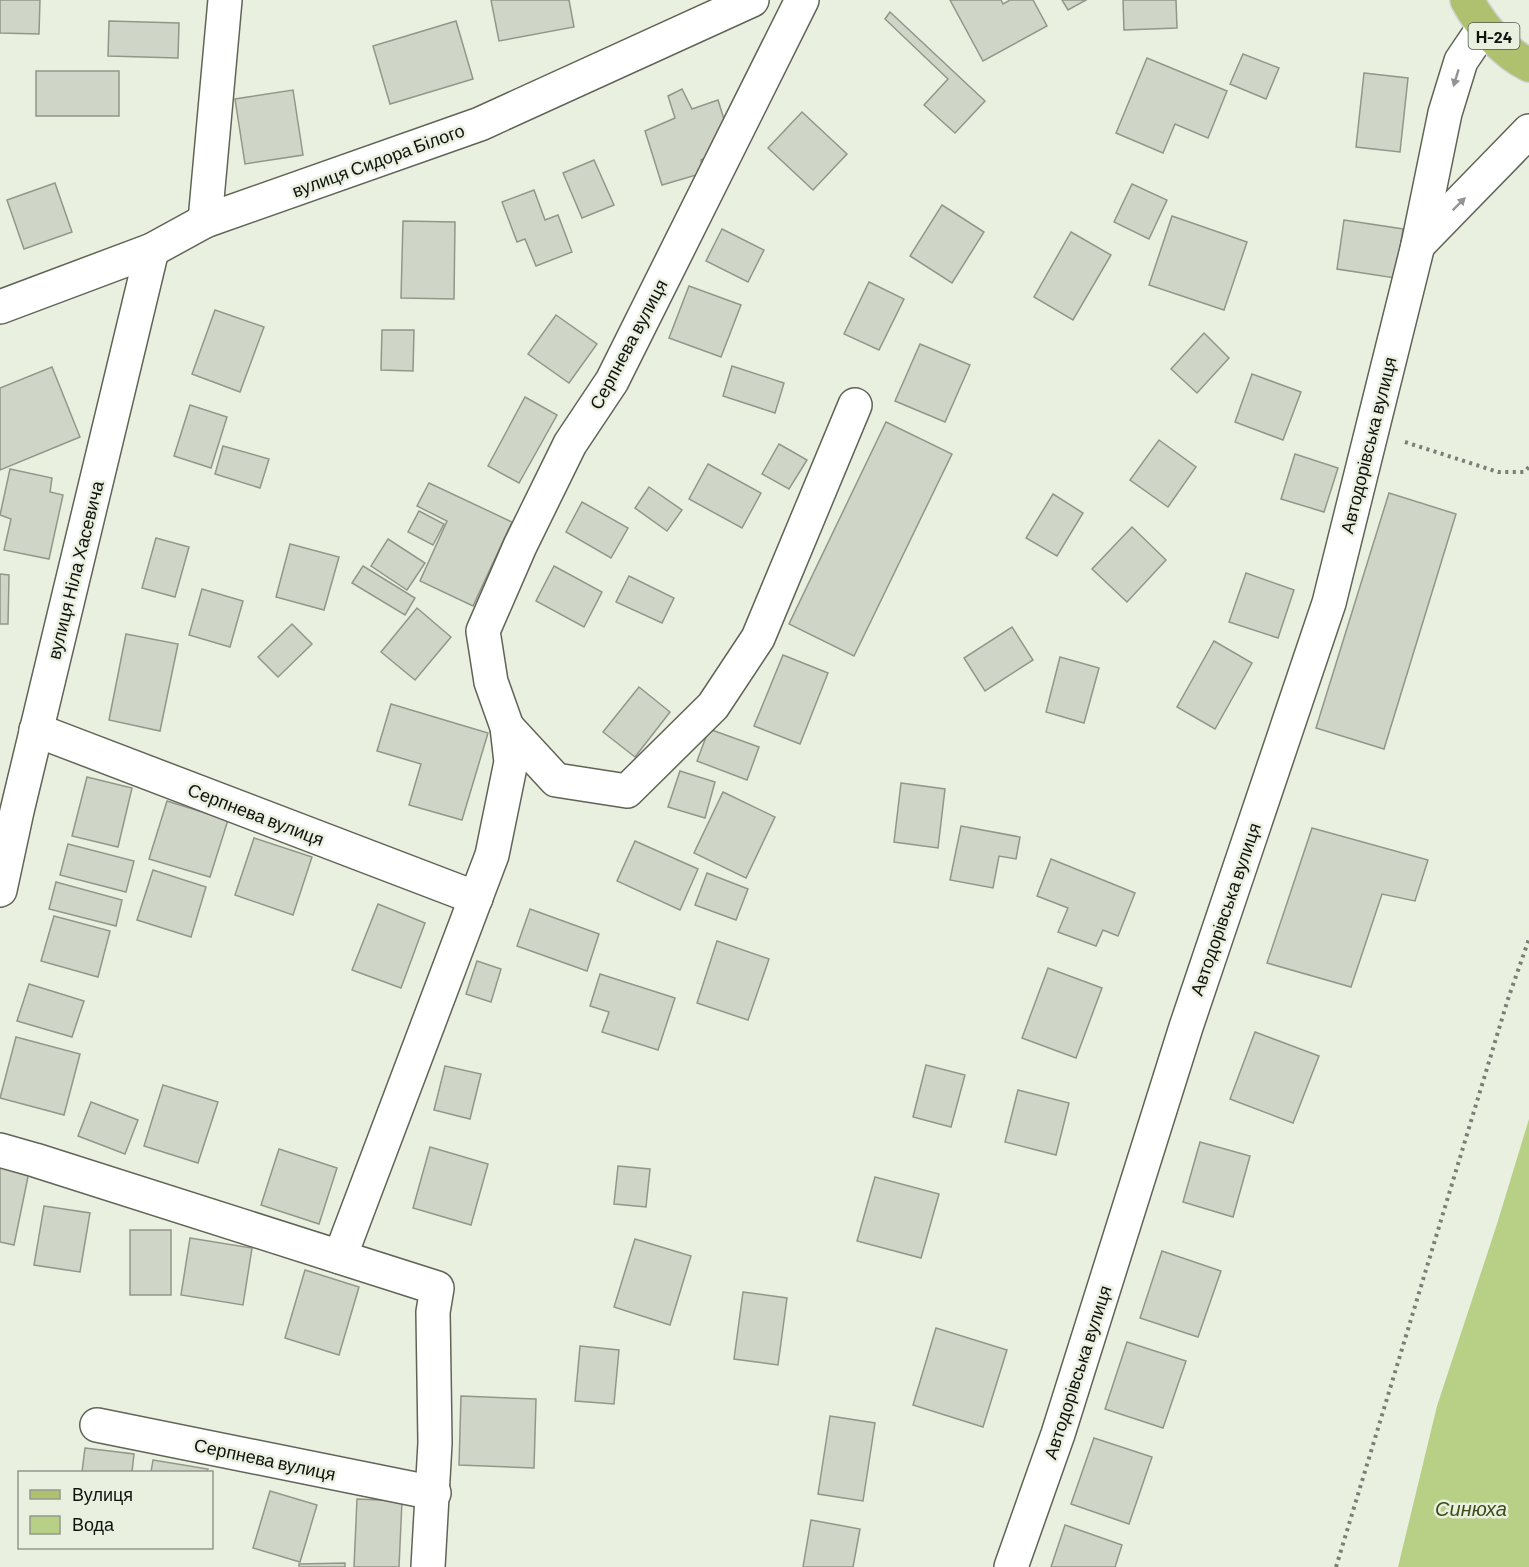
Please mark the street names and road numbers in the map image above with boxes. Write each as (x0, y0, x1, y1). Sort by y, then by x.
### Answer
road number: Н-24 (1468, 23, 1520, 49)
street label: вулиця Сидора Білого (289, 119, 467, 201)
street label: Серпнева вулиця (584, 275, 672, 413)
street label: Автодорівська вулиця (1335, 354, 1401, 536)
street label: вулиця Ніла Хасевича (42, 478, 108, 662)
street label: Серпнева вулиця (185, 778, 327, 850)
street label: Автодорівська вулиця (1185, 820, 1265, 998)
street label: Автодорівська вулиця (1039, 1282, 1115, 1462)
street label: Серпнева вулиця (192, 1433, 338, 1485)

